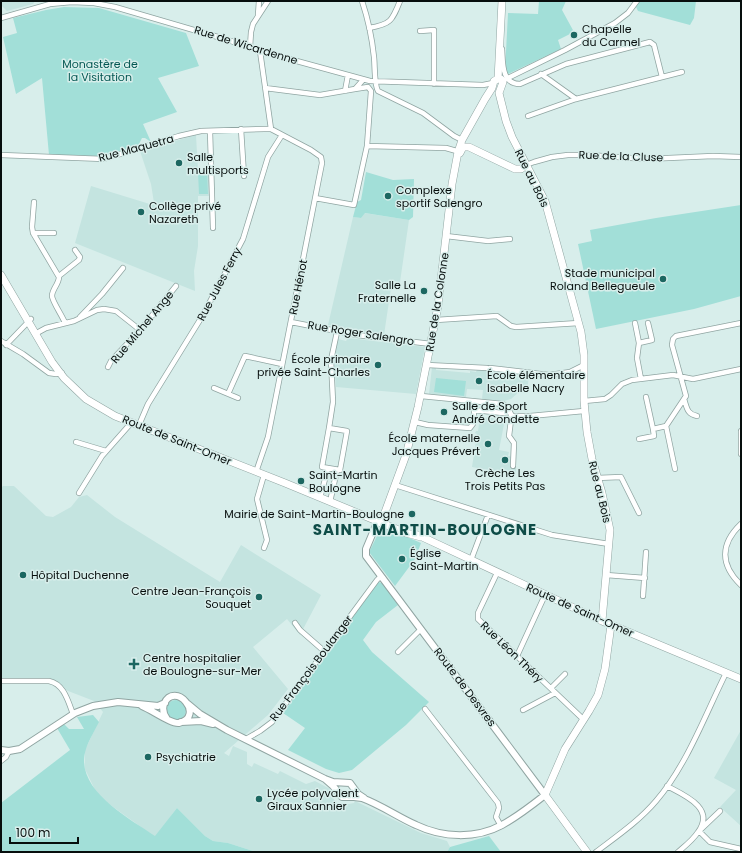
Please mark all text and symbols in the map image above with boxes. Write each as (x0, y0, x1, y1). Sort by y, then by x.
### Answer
place label: Chapelle du Carmel (582, 21, 640, 50)
street label: Rue de Wicardenne (192, 22, 300, 68)
marker: Chapelle du Carmel (569, 30, 579, 40)
park label: Monastère de la Visitation (62, 56, 138, 85)
street label: Rue Maquetra (97, 130, 175, 166)
street label: Rue au Bois (511, 146, 553, 210)
street label: Rue de la Cluse (578, 147, 664, 165)
place label: Salle multisports (187, 149, 249, 178)
marker: Salle multisports (174, 158, 184, 168)
place label: Complexe sportif Salengro (396, 182, 483, 211)
marker: Complexe sportif Salengro (383, 191, 393, 201)
place label: Collège privé Nazareth (149, 198, 221, 227)
marker: Collège privé Nazareth (136, 207, 146, 217)
street label: Rue Jules Ferry (193, 244, 246, 324)
street label: Rue de la Colonne (421, 251, 453, 353)
street label: Rue Hénot (285, 258, 311, 316)
place label: Stade municipal Roland Bellegueule (550, 265, 655, 294)
marker: Stade municipal Roland Bellegueule (658, 274, 668, 284)
place label: Salle La Fraternelle (358, 277, 416, 306)
marker: Salle La Fraternelle (419, 286, 429, 296)
street label: Rue Michel Ange (107, 287, 177, 367)
street label: Rue Roger Salengro (307, 317, 415, 349)
place label: École primaire privée Saint-Charles (257, 351, 370, 380)
marker: École primaire privée Saint-Charles (373, 360, 383, 370)
place label: École élémentaire Isabelle Nacry (487, 367, 586, 396)
marker: École élémentaire Isabelle Nacry (474, 376, 484, 386)
place label: Salle de Sport André Condette (452, 398, 540, 427)
marker: Salle de Sport André Condette (439, 407, 449, 417)
street label: Route de Saint-Omer (120, 411, 234, 469)
place label: École maternelle Jacques Prévert (388, 430, 480, 459)
marker: École maternelle Jacques Prévert (483, 439, 493, 449)
marker: Crèche Les Trois Petits Pas (500, 455, 510, 465)
street label: Rue au Bois (585, 459, 615, 525)
place label: Crèche Les Trois Petits Pas (465, 465, 546, 494)
place label: Saint-Martin Boulogne (309, 467, 377, 496)
marker: Saint-Martin Boulogne (296, 476, 306, 486)
place label: Mairie de Saint-Martin-Boulogne (224, 506, 404, 522)
marker: Mairie de Saint-Martin-Boulogne (407, 509, 417, 519)
district label: SAINT-MARTIN-BOULOGNE (313, 519, 537, 540)
place label: Église Saint-Martin (410, 545, 478, 574)
marker: Église Saint-Martin (397, 554, 407, 564)
place label: Hôpital Duchenne (31, 567, 129, 583)
marker: Hôpital Duchenne (18, 570, 28, 580)
street label: Route de Saint-Omer (524, 579, 636, 641)
place label: Centre Jean-François Souquet (131, 583, 251, 612)
marker: Centre Jean-François Souquet (254, 592, 264, 602)
street label: Rue François Boulanger (266, 612, 356, 724)
street label: Rue Léon Théry (477, 618, 548, 687)
street label: Route de Desvres (430, 644, 500, 730)
place label: Centre hospitalier de Boulogne-sur-Mer (143, 650, 261, 679)
marker: Centre hospitalier de Boulogne-sur-Mer (128, 658, 140, 670)
place label: Psychiatrie (156, 749, 216, 765)
marker: Psychiatrie (143, 752, 153, 762)
place label: Lycée polyvalent Giraux Sannier (267, 785, 359, 814)
marker: Lycée polyvalent Giraux Sannier (254, 794, 264, 804)
scale bar (10, 819, 78, 845)
text: 100 m (16, 824, 50, 841)

